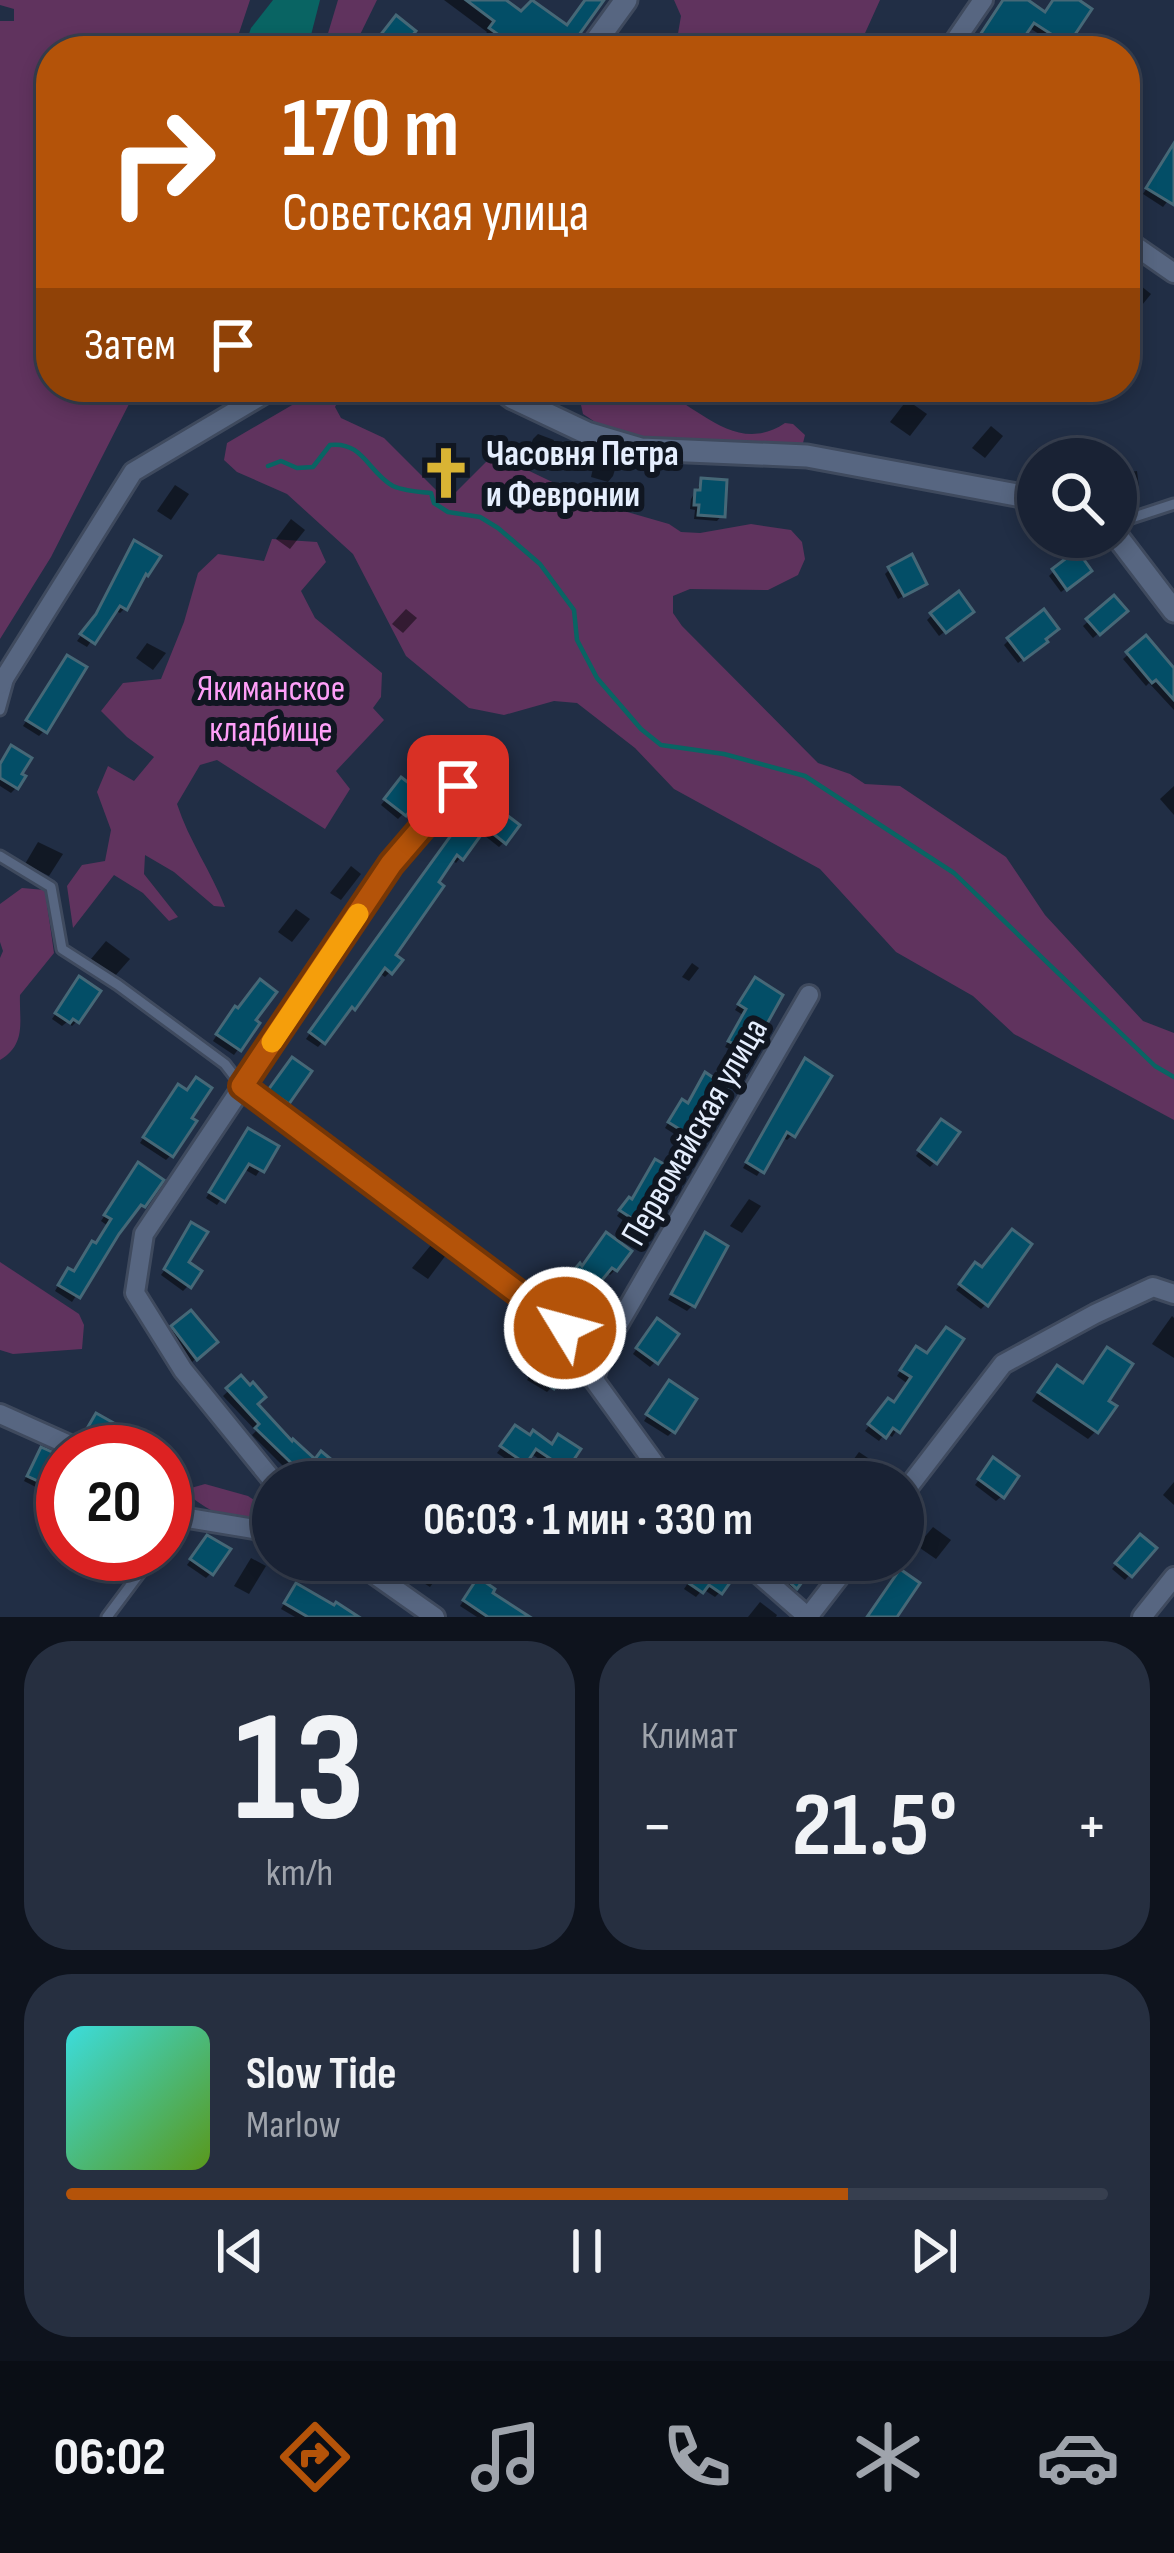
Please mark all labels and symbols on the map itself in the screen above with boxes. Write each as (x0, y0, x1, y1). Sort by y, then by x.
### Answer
place label: Часовня Петра и Февронии (486, 433, 679, 517)
church icon: Часовня Петра и Февронии (417, 444, 475, 502)
park label: Якиманское кладбище (197, 668, 345, 752)
pin (407, 735, 509, 837)
street label: Первомайская улица (613, 1011, 778, 1254)
position arrow (502, 1265, 628, 1391)
speed limit sign: 20 (36, 1425, 192, 1581)

